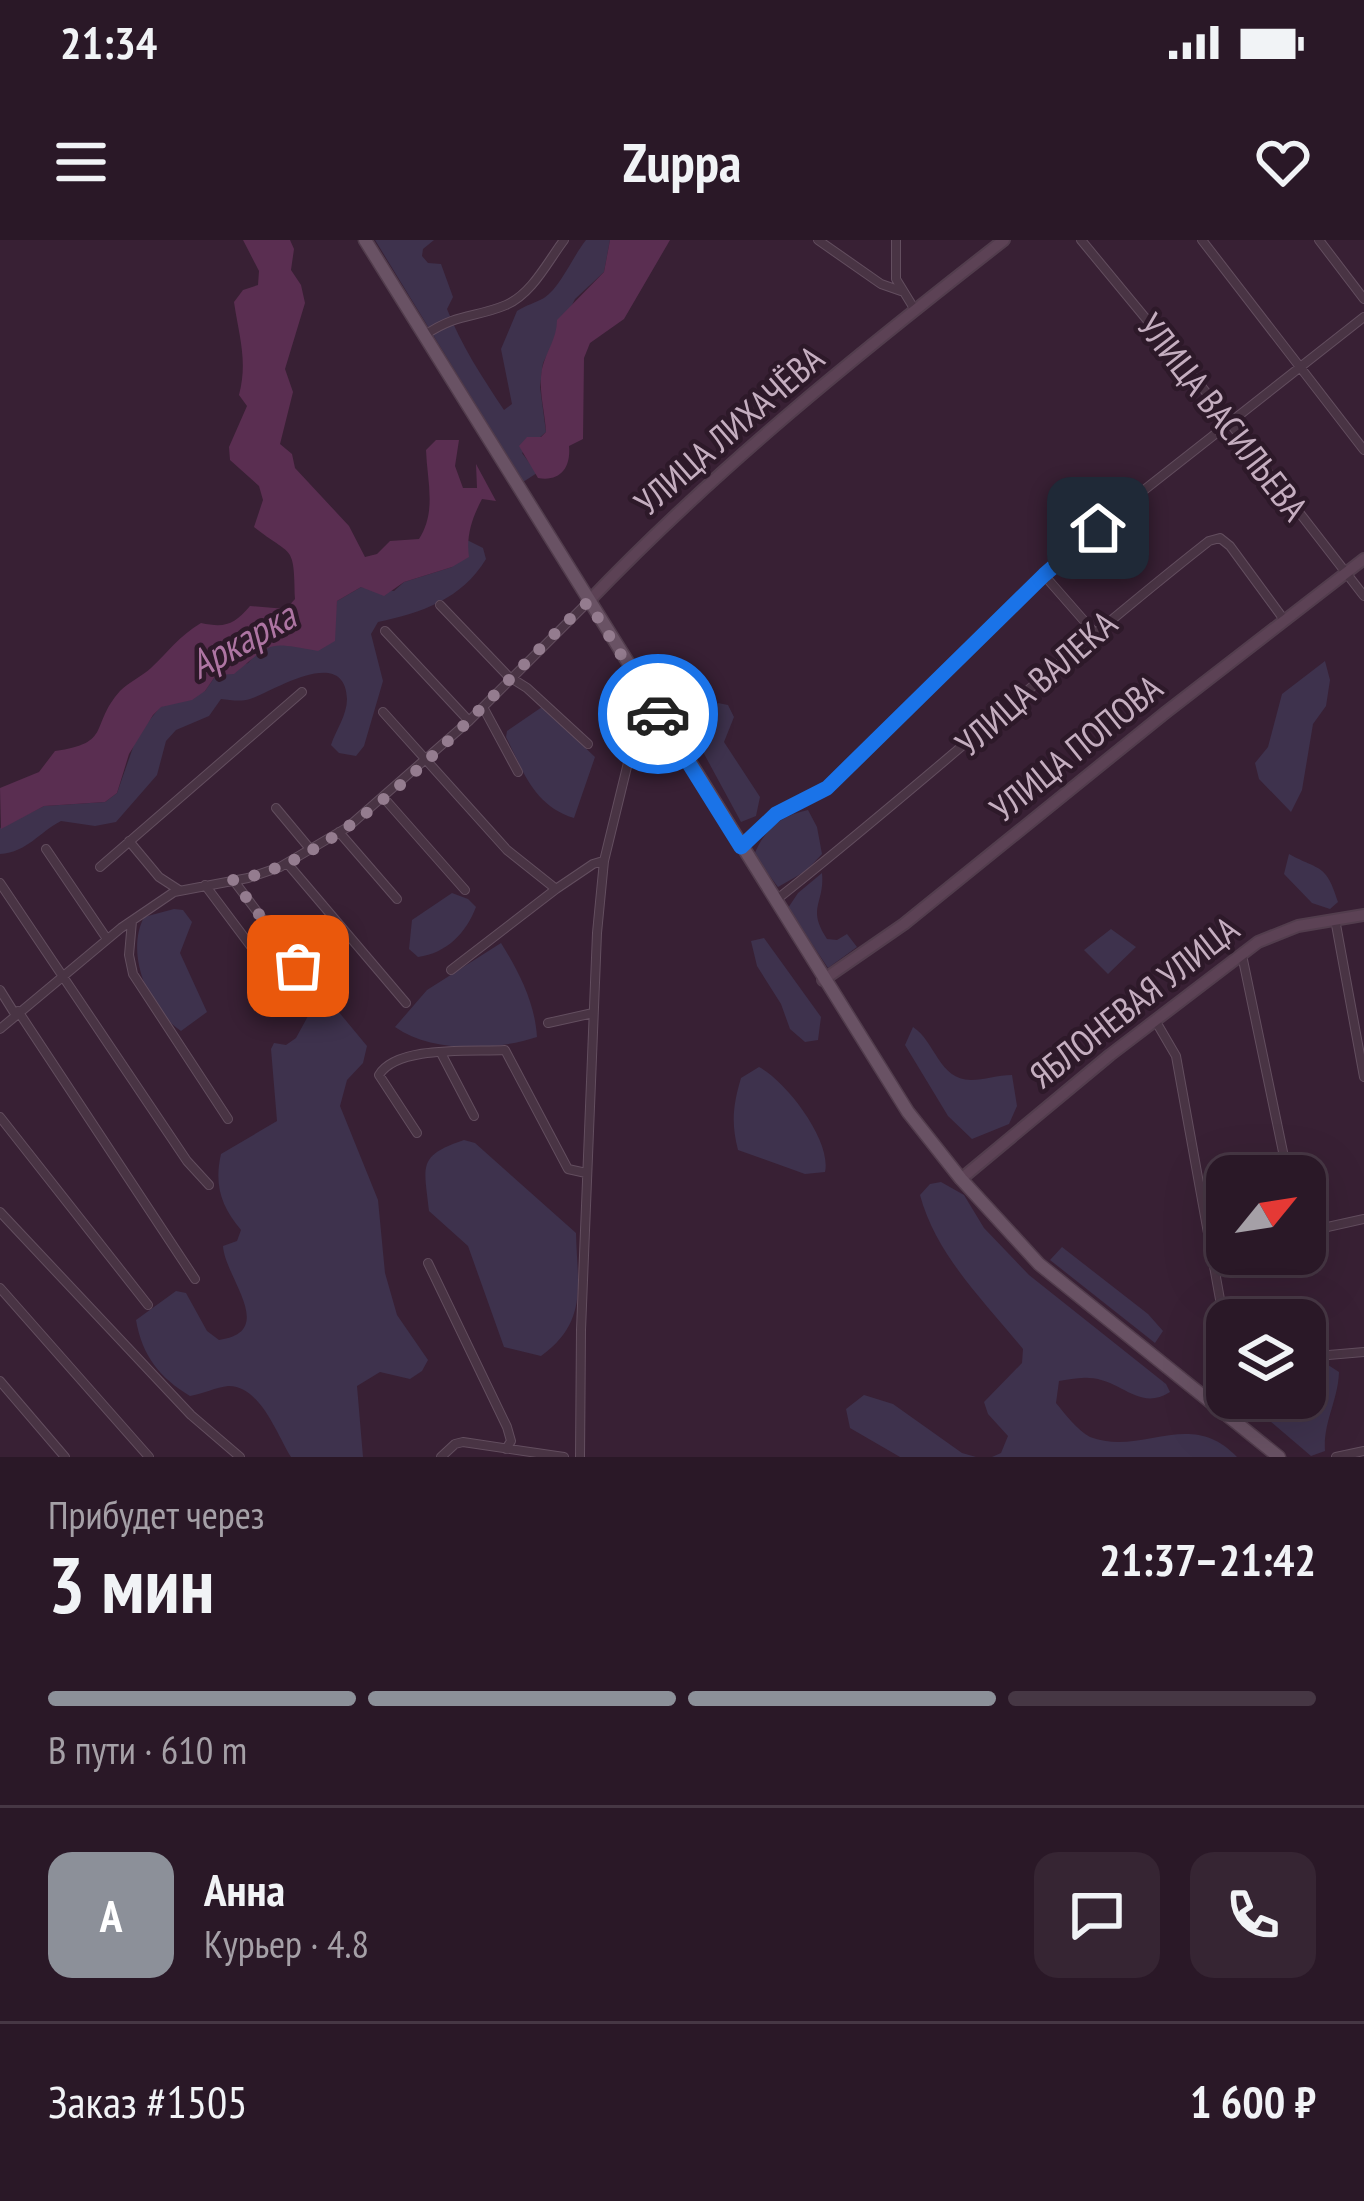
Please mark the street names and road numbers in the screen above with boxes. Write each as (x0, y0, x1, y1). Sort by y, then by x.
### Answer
street label: УЛИЦА ВАСИЛЬЕВА (1128, 304, 1319, 530)
street label: УЛИЦА ЛИХАЧЁВА (624, 335, 833, 525)
street label: УЛИЦА ВАЛЕКА (945, 600, 1126, 766)
street label: УЛИЦА ПОПОВА (980, 664, 1171, 831)
street label: ЯБЛОНЕВАЯ УЛИЦА (1020, 905, 1248, 1098)

